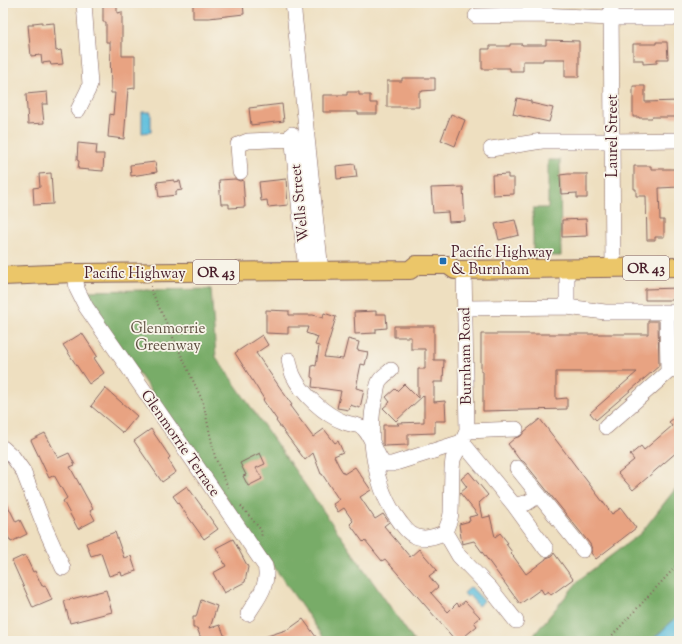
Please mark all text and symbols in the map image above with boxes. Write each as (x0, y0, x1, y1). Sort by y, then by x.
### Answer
street label: Laurel Street (603, 94, 624, 178)
street label: Wells Street (286, 163, 315, 243)
place label: Pacific Highway & Burnham (451, 243, 553, 281)
marker: Pacific Highway & Burnham (438, 256, 448, 266)
road number: OR 43 (623, 256, 669, 280)
road number: OR 43 (193, 260, 239, 284)
street label: Pacific Highway (84, 264, 186, 285)
street label: Burnham Road (455, 306, 478, 405)
park label: Glenmorrie Greenway (130, 319, 206, 357)
street label: Glenmorrie Terrace (135, 386, 225, 502)

